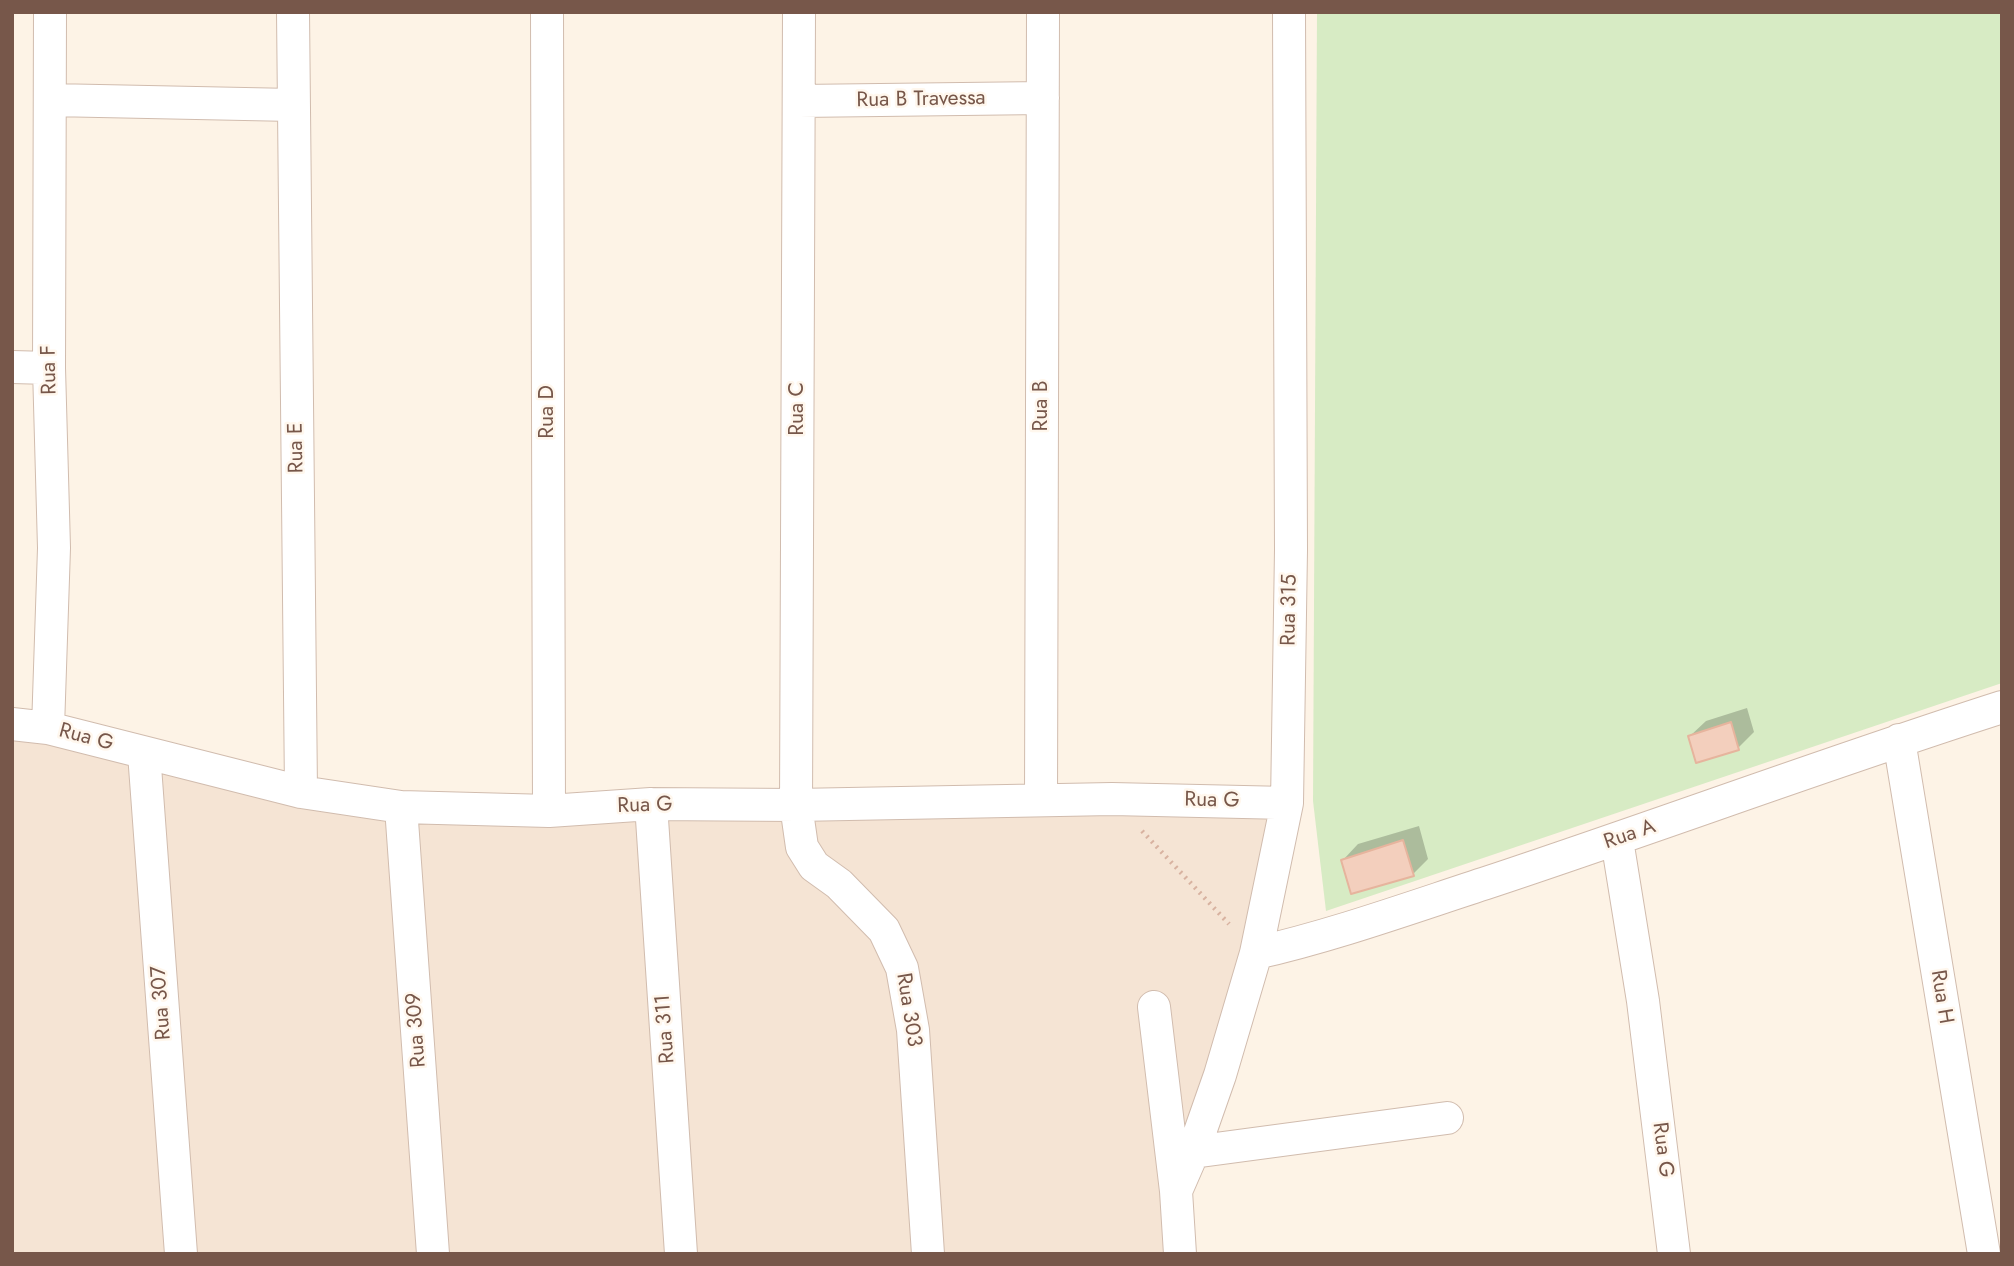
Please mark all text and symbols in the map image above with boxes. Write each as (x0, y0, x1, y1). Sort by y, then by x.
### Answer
street label: Rua B Travessa (856, 86, 986, 114)
street label: Rua F (37, 345, 63, 395)
street label: Rua B (1029, 381, 1055, 431)
street label: Rua C (785, 382, 811, 436)
street label: Rua D (535, 385, 561, 439)
street label: Rua E (284, 422, 310, 474)
street label: Rua 315 (1277, 574, 1303, 646)
street label: Rua G (56, 719, 116, 757)
street label: Rua G (1184, 788, 1240, 814)
street label: Rua G (617, 792, 673, 820)
street label: Rua A (1601, 814, 1659, 856)
street label: Rua 307 (147, 965, 177, 1041)
street label: Rua H (1924, 968, 1958, 1026)
street label: Rua 303 (890, 971, 926, 1049)
street label: Rua 309 (402, 992, 432, 1068)
street label: Rua 311 (651, 993, 681, 1065)
street label: Rua G (1646, 1121, 1678, 1179)

